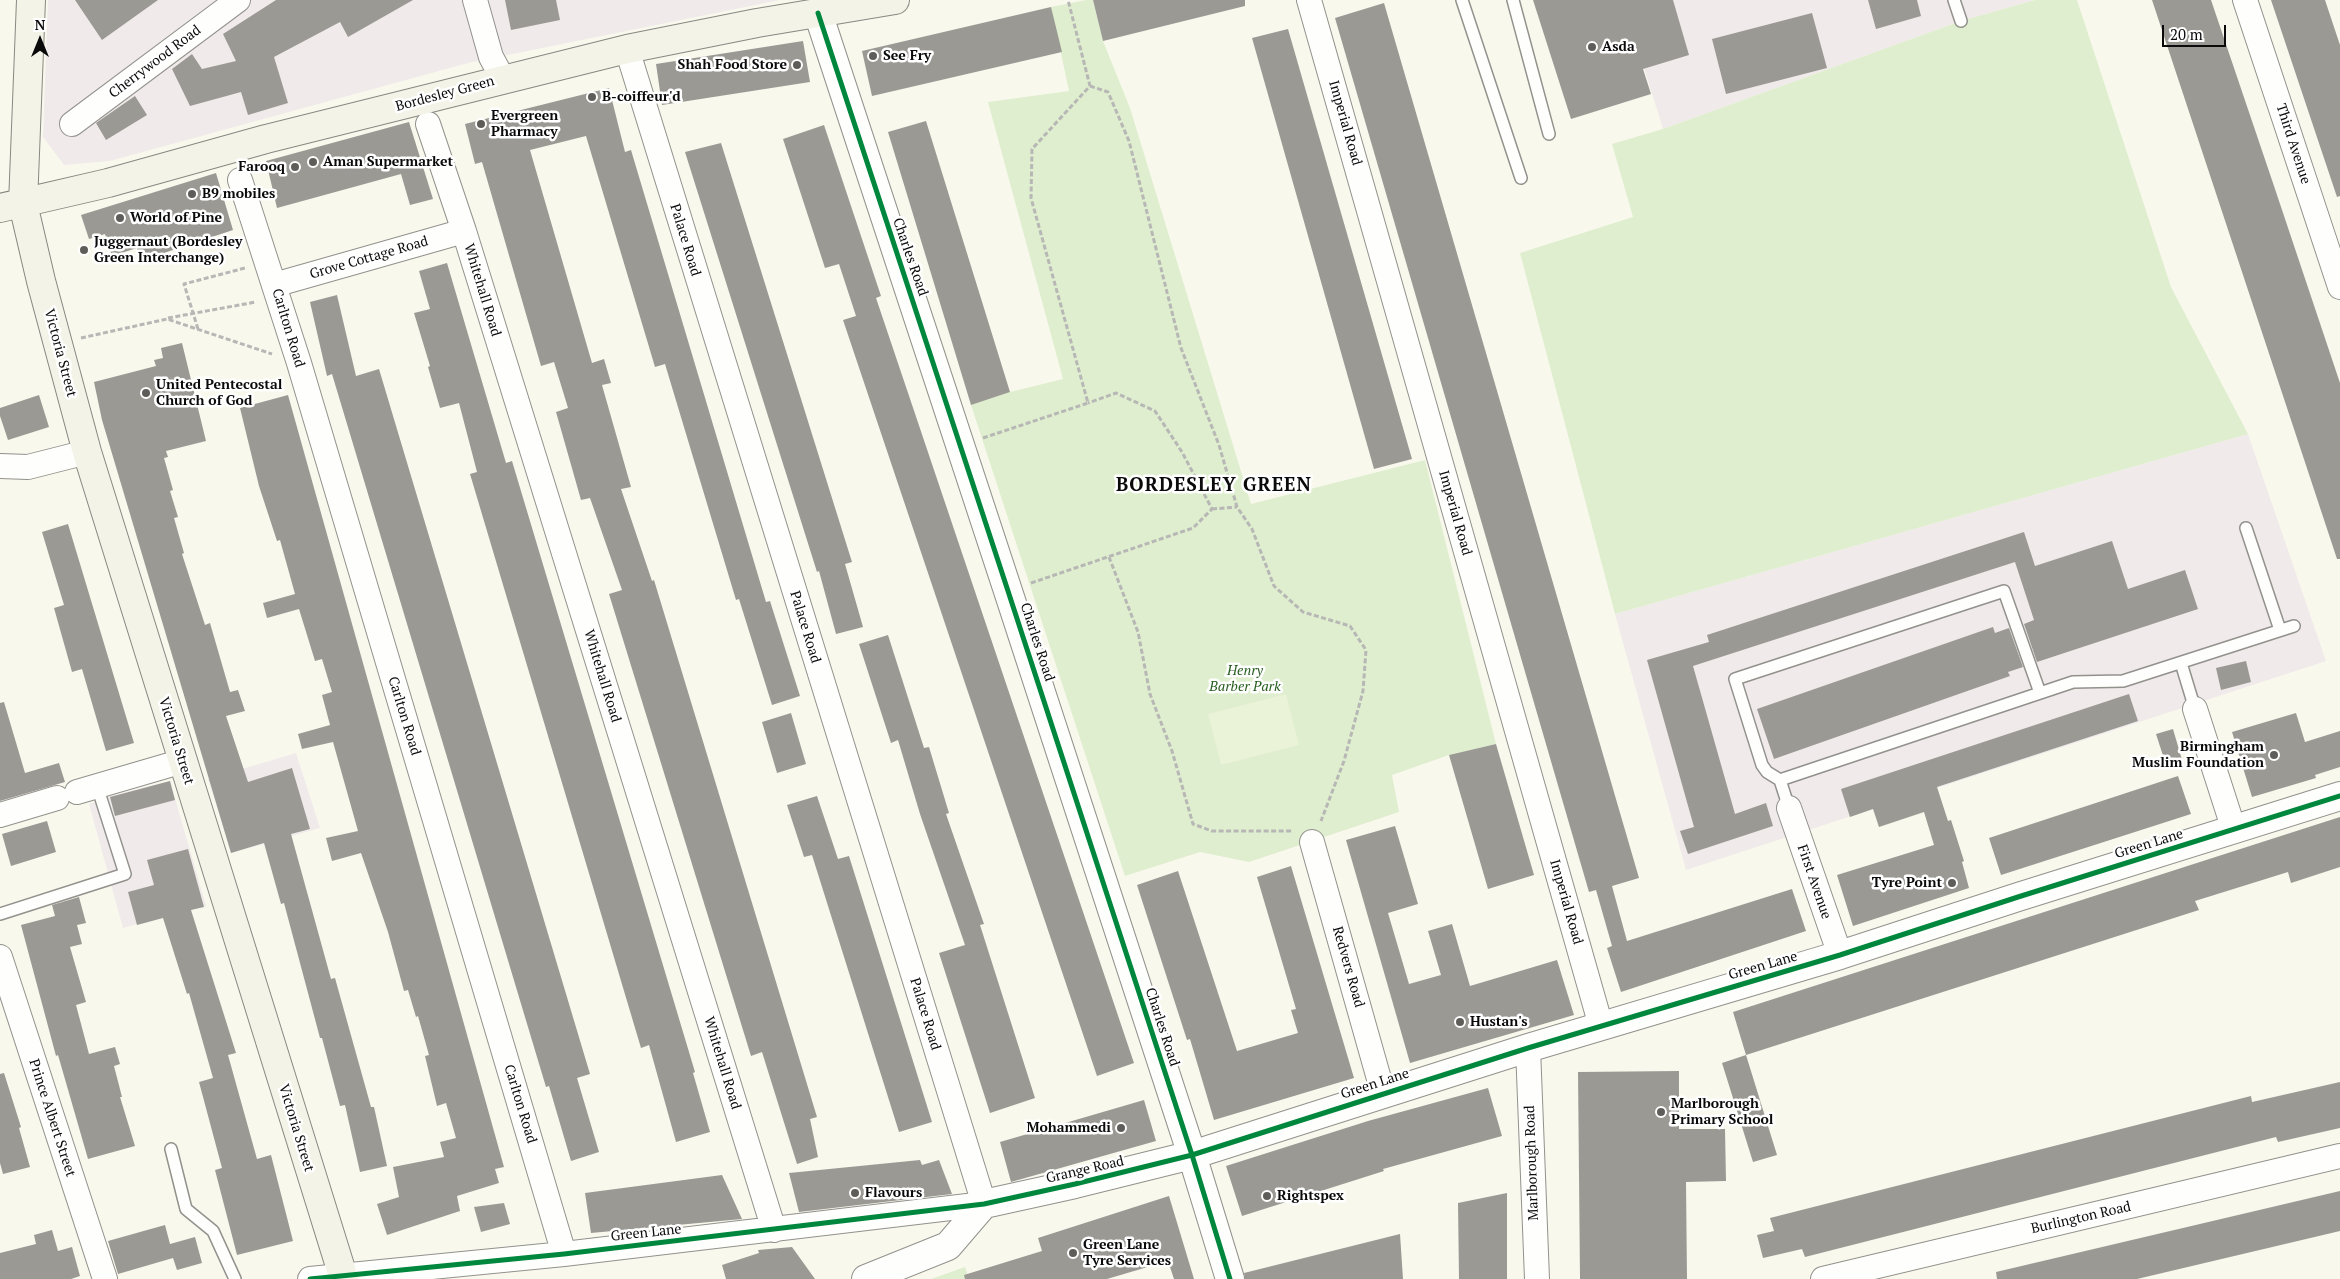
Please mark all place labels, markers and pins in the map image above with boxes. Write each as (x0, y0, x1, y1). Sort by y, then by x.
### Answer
place label: Asda (1602, 39, 1635, 55)
marker: Asda (1586, 41, 1598, 53)
place label: See Fry (883, 48, 931, 64)
marker: See Fry (867, 50, 879, 62)
place label: Shah Food Store (678, 57, 787, 73)
marker: Shah Food Store (791, 59, 803, 71)
place label: B-coiffeur'd (602, 89, 681, 105)
marker: B-coiffeur'd (586, 91, 598, 103)
place label: Evergreen Pharmacy (491, 108, 558, 140)
marker: Evergreen Pharmacy (475, 118, 487, 130)
place label: Aman Supermarket (323, 154, 453, 170)
marker: Aman Supermarket (307, 156, 319, 168)
place label: Farooq (238, 159, 285, 175)
marker: Farooq (289, 161, 301, 173)
place label: B9 mobiles (202, 186, 275, 202)
marker: B9 mobiles (186, 188, 198, 200)
place label: World of Pine (130, 210, 222, 226)
marker: World of Pine (114, 212, 126, 224)
place label: Juggernaut (Bordesley Green Interchange) (94, 234, 242, 266)
marker: Juggernaut (Bordesley Green Interchange) (78, 244, 90, 256)
place label: United Pentecostal Church of God (156, 377, 282, 410)
marker: United Pentecostal Church of God (140, 387, 152, 399)
place label: Birmingham Muslim Foundation (2132, 739, 2264, 772)
marker: Birmingham Muslim Foundation (2268, 749, 2280, 761)
place label: Tyre Point (1872, 875, 1942, 891)
marker: Tyre Point (1946, 877, 1958, 889)
place label: Hustan's (1470, 1014, 1528, 1030)
marker: Hustan's (1454, 1016, 1466, 1028)
place label: Marlborough Primary School (1671, 1096, 1773, 1128)
marker: Marlborough Primary School (1655, 1106, 1667, 1118)
place label: Mohammedi (1026, 1120, 1111, 1136)
marker: Mohammedi (1115, 1122, 1127, 1134)
place label: Flavours (865, 1185, 922, 1201)
marker: Flavours (849, 1187, 861, 1199)
place label: Rightspex (1277, 1188, 1344, 1204)
marker: Rightspex (1261, 1190, 1273, 1202)
place label: Green Lane Tyre Services (1083, 1237, 1171, 1270)
marker: Green Lane Tyre Services (1067, 1247, 1079, 1259)

